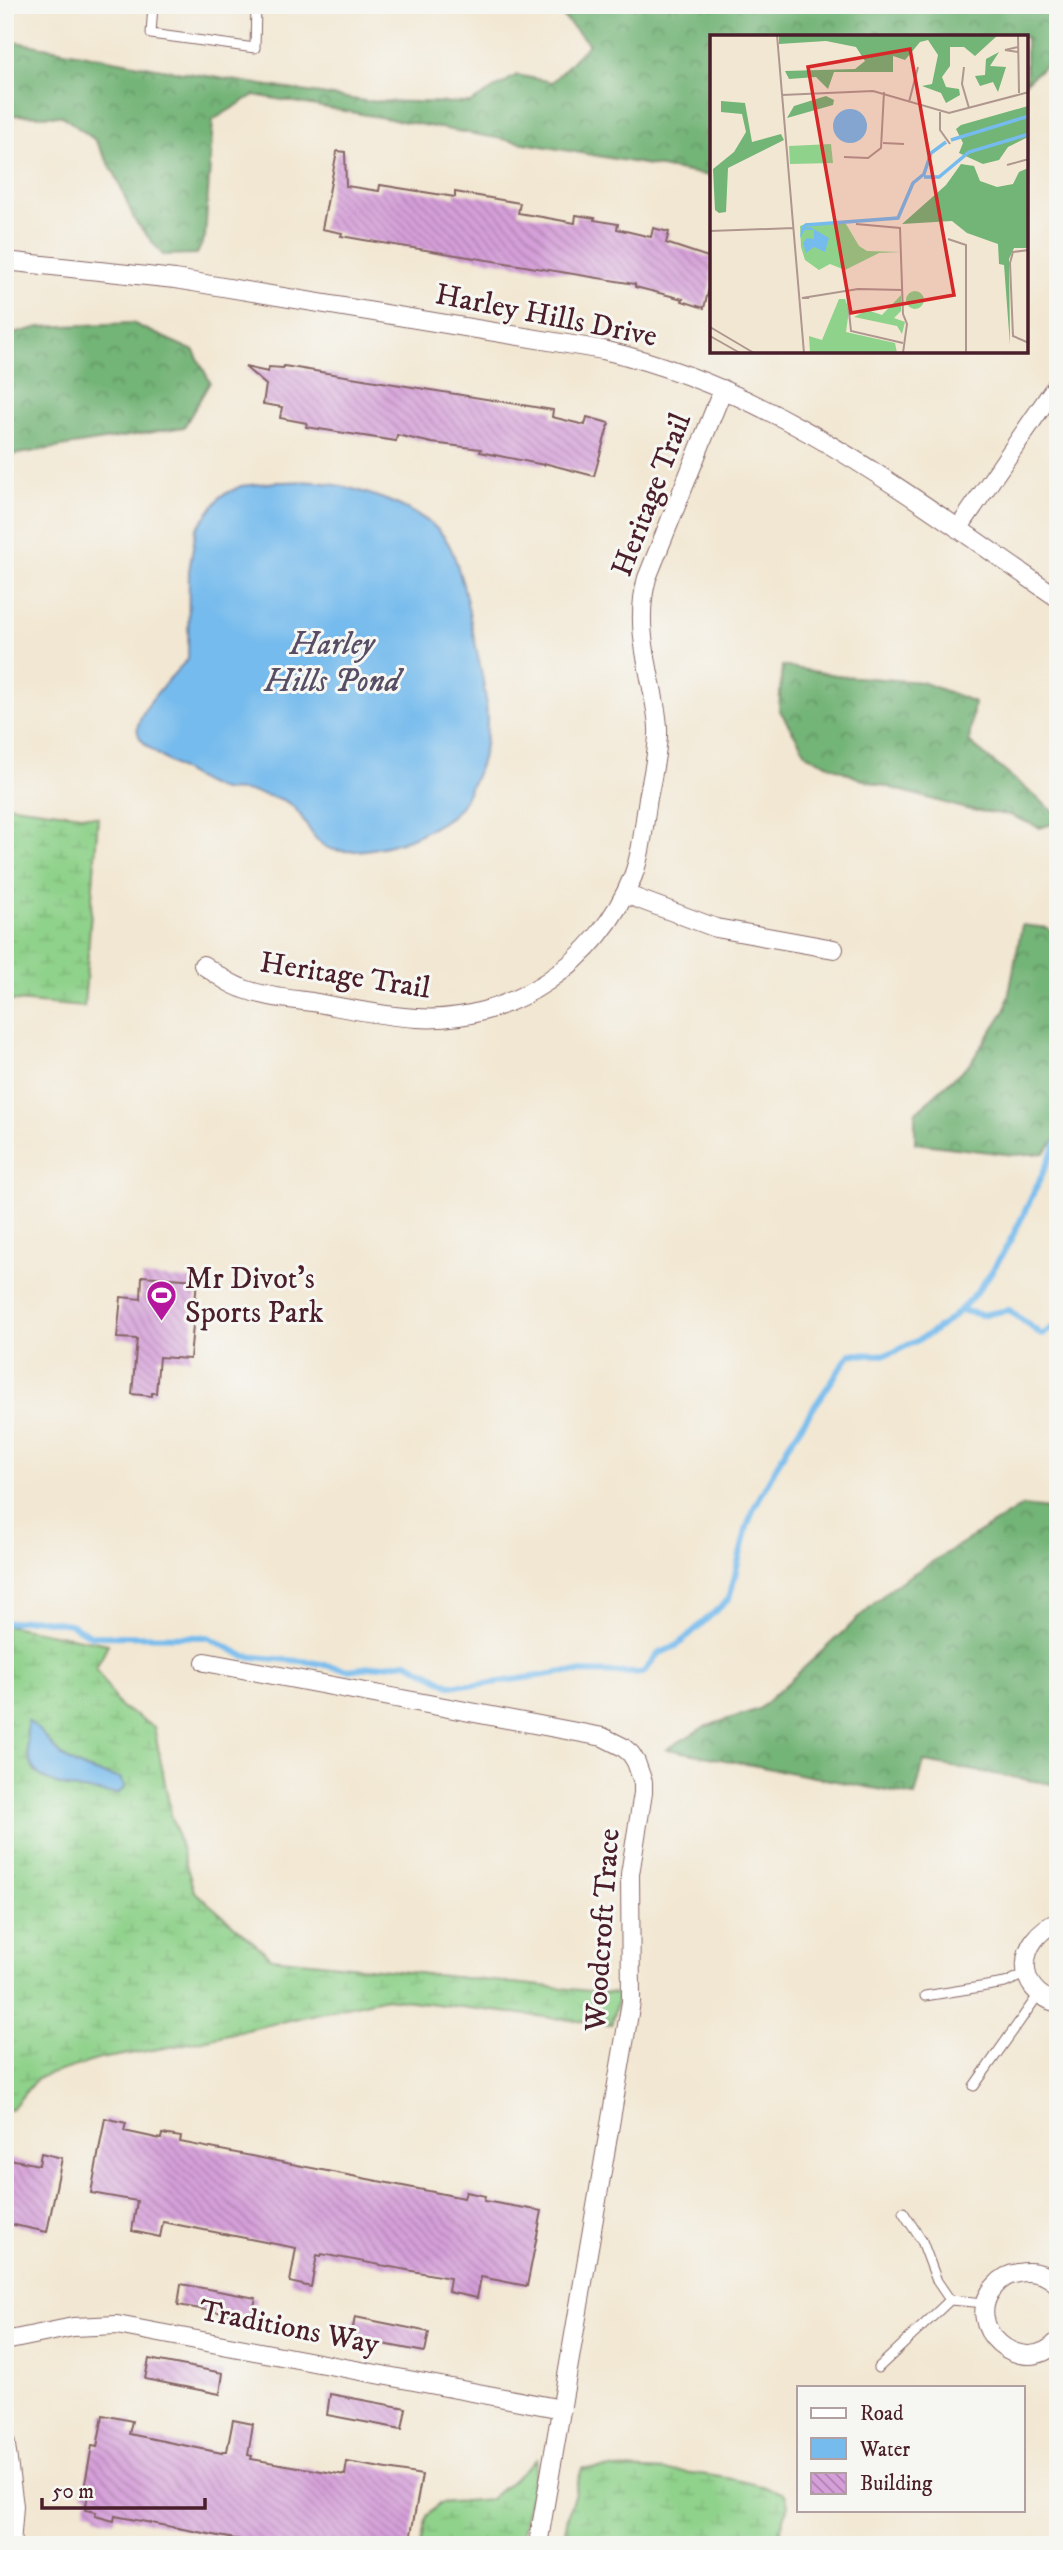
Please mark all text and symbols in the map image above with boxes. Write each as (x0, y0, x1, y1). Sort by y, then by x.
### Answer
inset map (710, 35, 1028, 354)
street label: Harley Hills Drive (432, 276, 660, 356)
street label: Heritage Trail (604, 408, 700, 582)
water label: Harley Hills Pond (263, 625, 405, 702)
street label: Heritage Trail (257, 944, 433, 1008)
place label: Mr Divot's Sports Park (185, 1261, 324, 1332)
sports icon: Mr Divot's Sports Park (145, 1279, 179, 1323)
street label: Woodcroft Trace (577, 1827, 629, 2034)
street label: Traditions Way (196, 2292, 383, 2364)
legend (797, 2386, 1024, 2512)
text: Road (860, 2401, 904, 2427)
text: Water (859, 2437, 910, 2463)
scale bar (42, 2466, 205, 2510)
text: Building (860, 2471, 933, 2497)
text: 50 m (52, 2479, 94, 2505)

